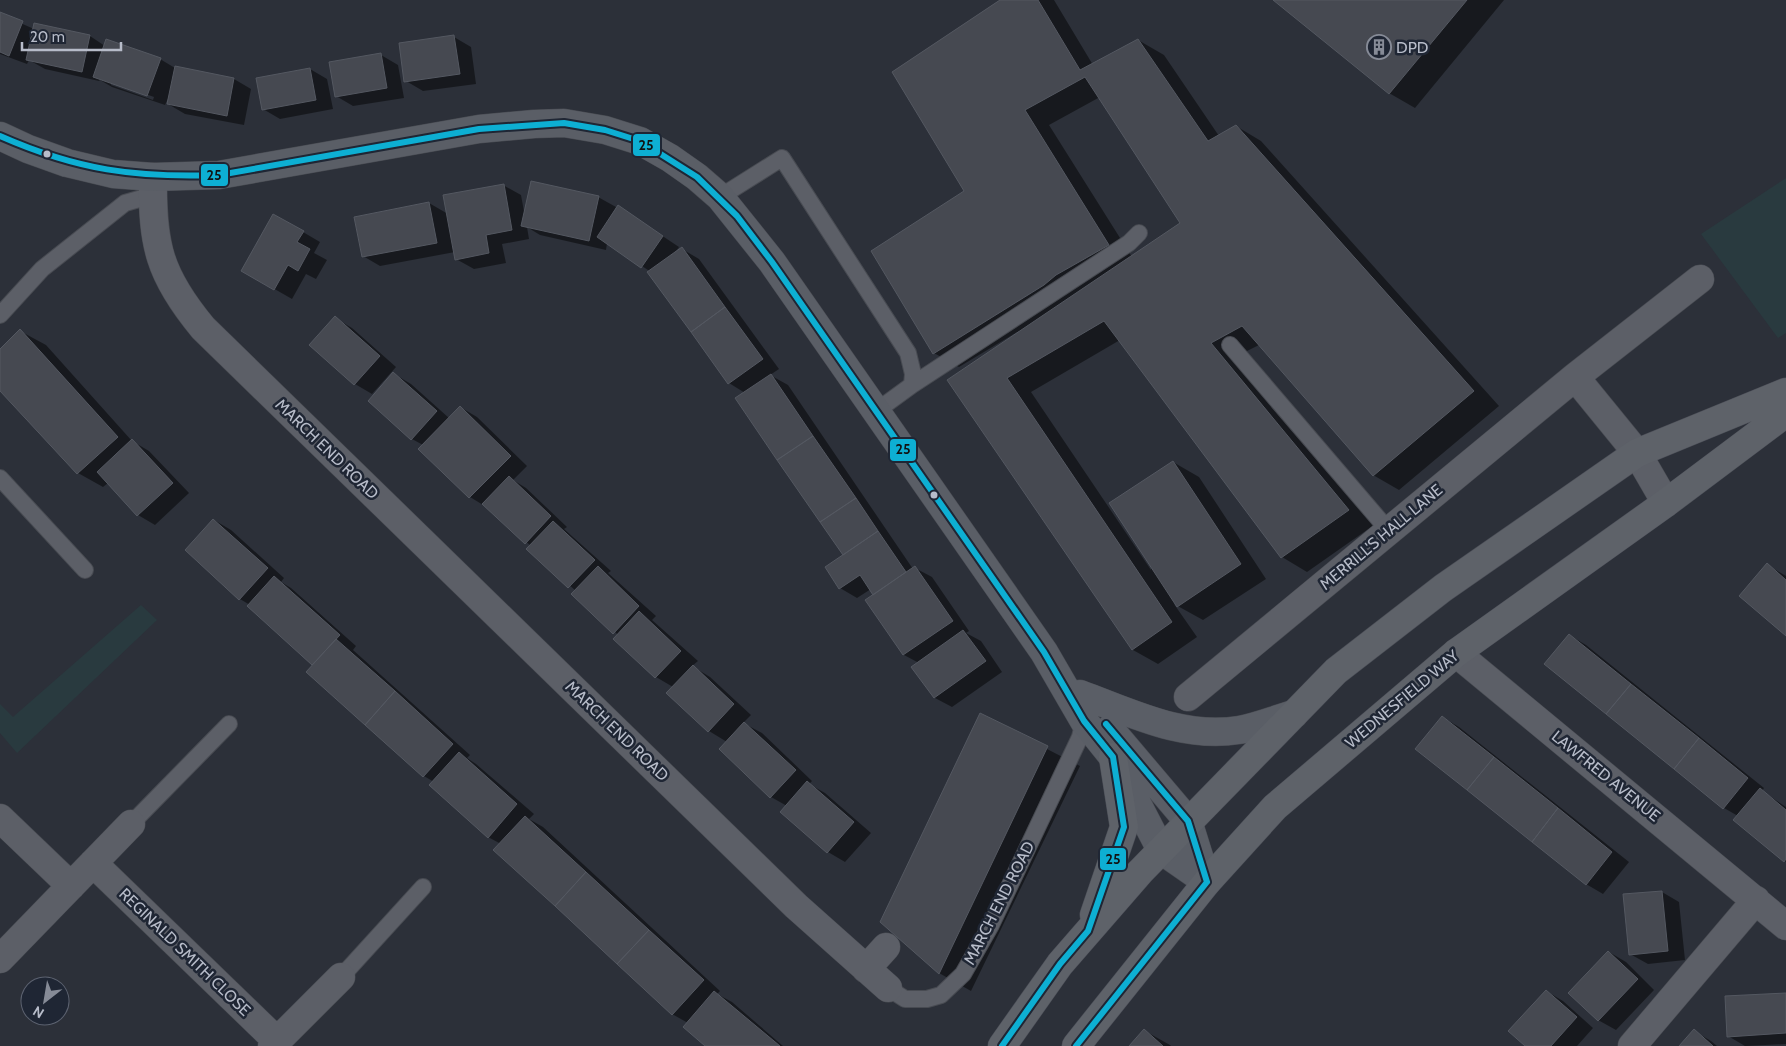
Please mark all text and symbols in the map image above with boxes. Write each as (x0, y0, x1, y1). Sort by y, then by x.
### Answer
scale bar (22, 20, 121, 52)
text: 20 m (30, 28, 65, 46)
building icon: DPD (1366, 34, 1392, 60)
place label: DPD (1396, 38, 1428, 57)
line badge: 25 (632, 133, 661, 157)
text: 25 (639, 136, 653, 154)
unlabelled marker (42, 149, 52, 159)
line badge: 25 (200, 163, 229, 187)
text: 25 (207, 166, 221, 184)
street label: MARCH END ROAD (272, 395, 382, 503)
line badge: 25 (889, 438, 917, 462)
text: 25 (896, 440, 910, 458)
street label: MERRILL'S HALL LANE (1316, 480, 1446, 594)
unlabelled marker (929, 490, 939, 500)
street label: WEDNESFIELD WAY (1341, 645, 1463, 752)
street label: MARCH END ROAD (562, 677, 672, 785)
street label: LAWFRED AVENUE (1548, 726, 1664, 826)
street label: MARCH END ROAD (960, 838, 1038, 968)
line badge: 25 (1099, 847, 1127, 871)
text: 25 (1106, 850, 1120, 868)
street label: REGINALD SMITH CLOSE (115, 884, 255, 1020)
north arrow (20, 976, 70, 1026)
text: N (29, 1002, 47, 1022)

